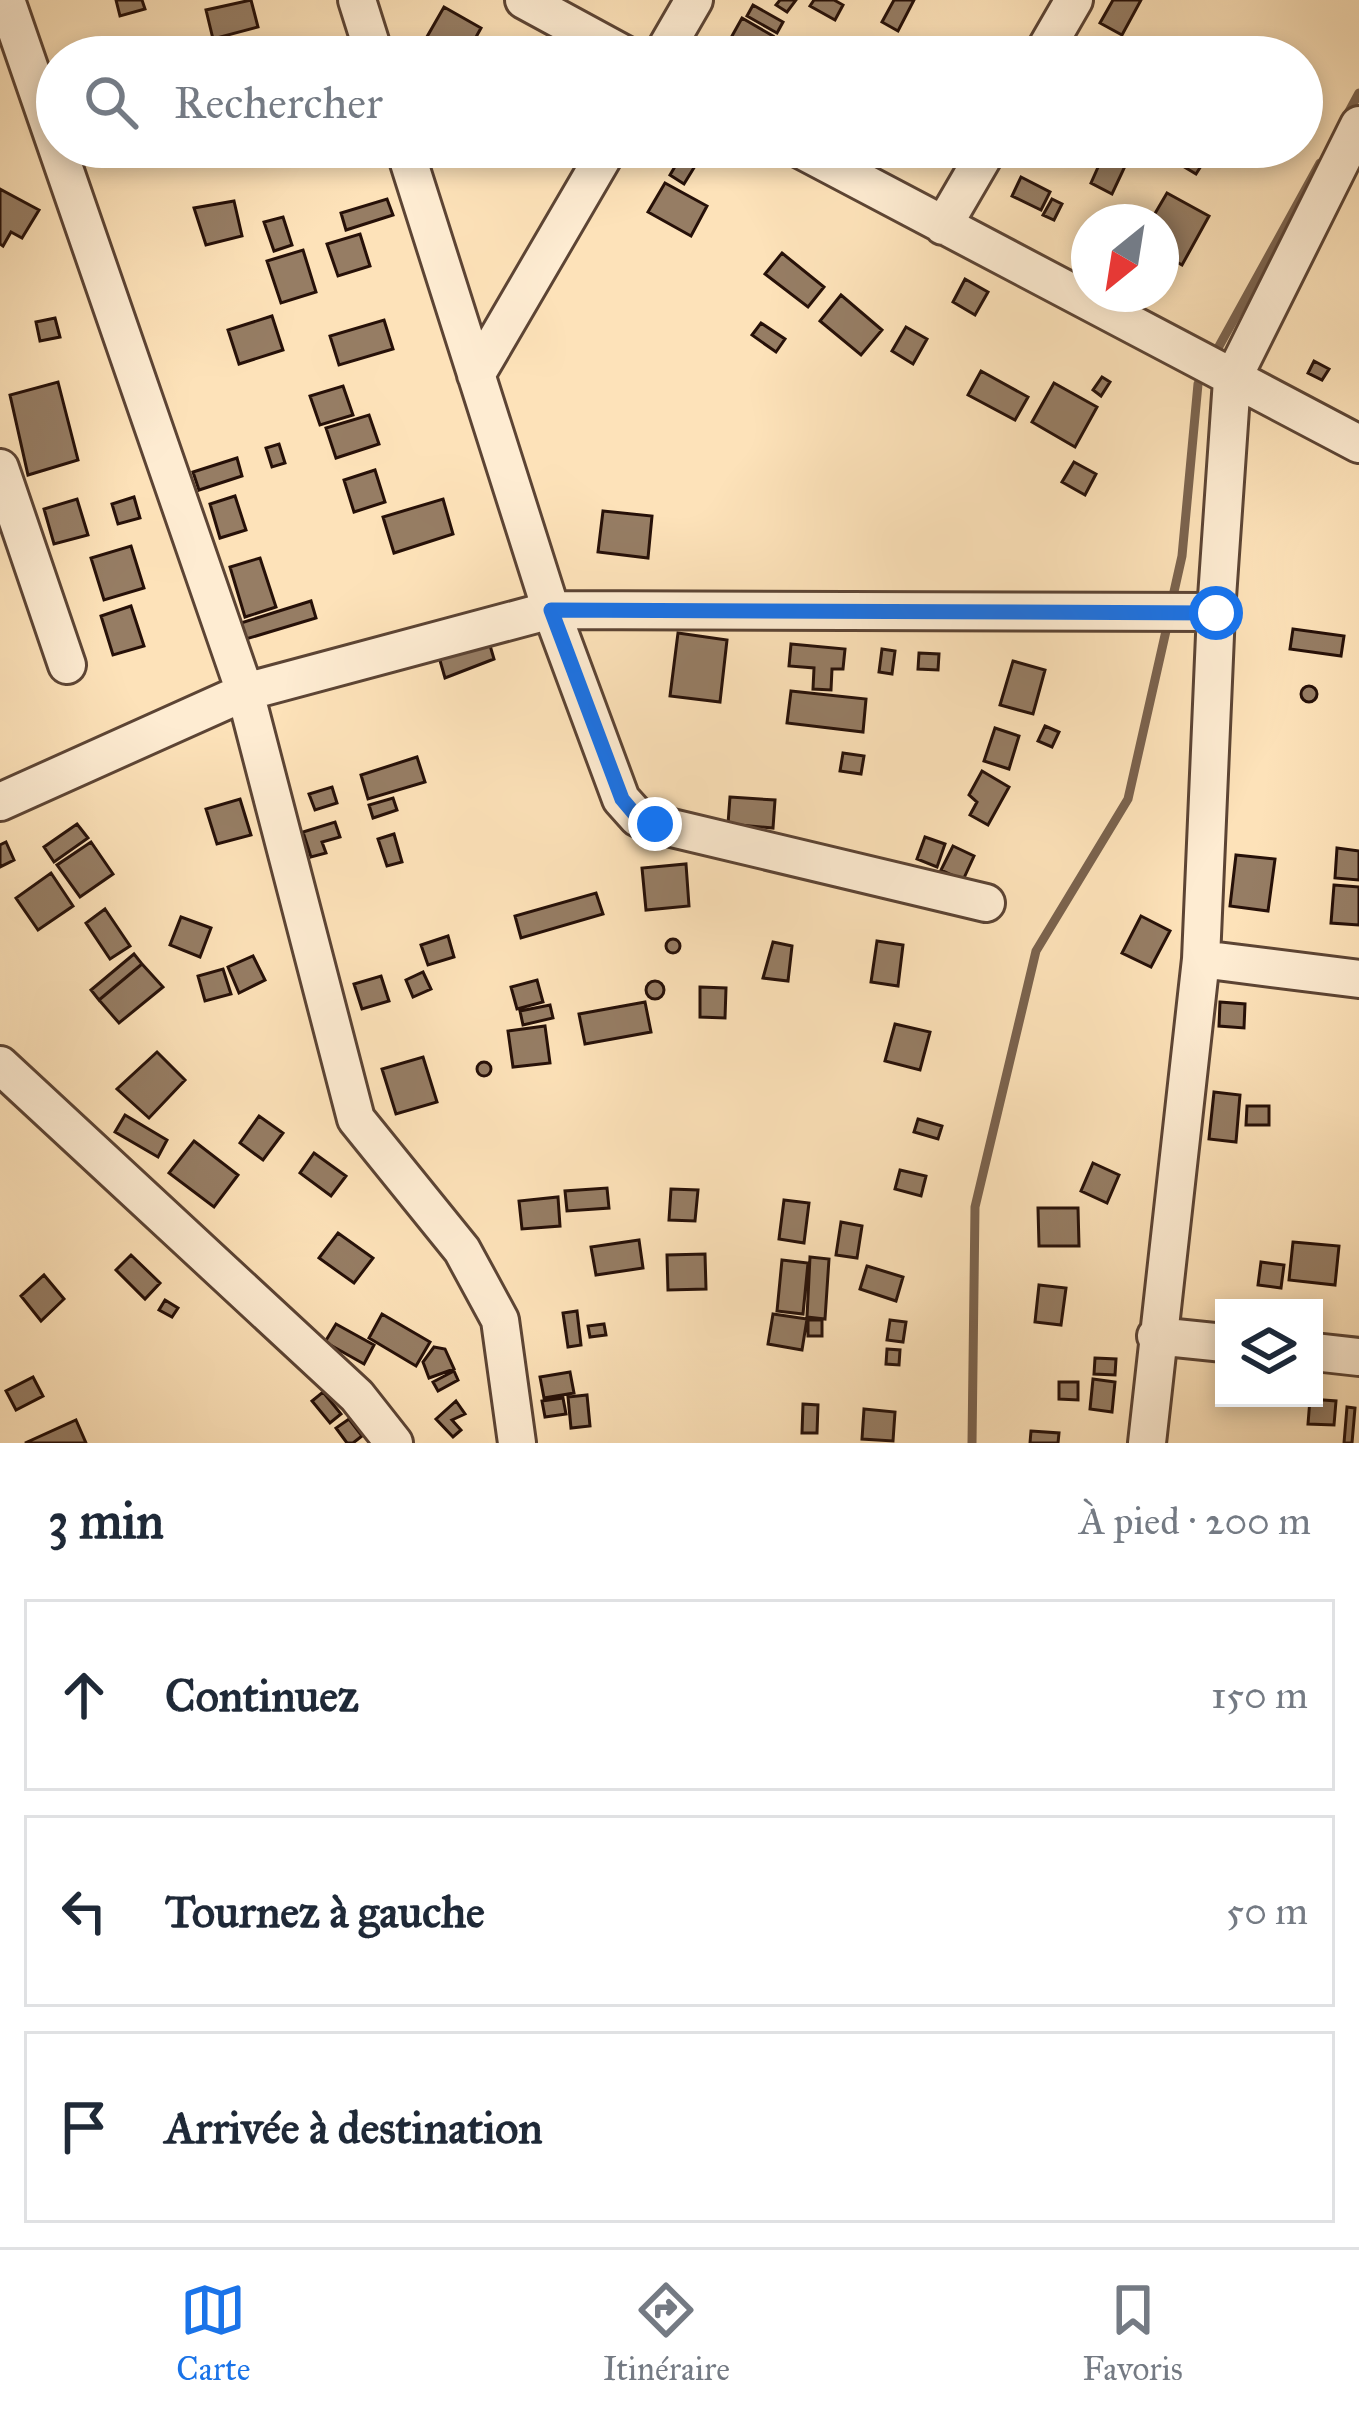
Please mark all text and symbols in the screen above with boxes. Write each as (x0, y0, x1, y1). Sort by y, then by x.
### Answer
search box (36, 36, 1323, 168)
icon: search (78, 69, 144, 135)
text: Rechercher (174, 75, 383, 130)
north arrow (1071, 204, 1179, 312)
route start (1189, 586, 1243, 640)
route end (628, 797, 682, 851)
map controls (1215, 1299, 1323, 1407)
button: layers (1215, 1299, 1323, 1407)
text: 3 min (48, 1490, 164, 1552)
text: À pied · 200 m (1079, 1497, 1311, 1545)
icon: ahead (51, 1662, 117, 1728)
text: Continuez (165, 1668, 359, 1723)
text: 150 m (1211, 1671, 1308, 1719)
icon: left (51, 1878, 117, 1944)
text: Tournez à gauche (165, 1884, 485, 1939)
text: 50 m (1226, 1887, 1308, 1935)
icon: arrive (51, 2094, 117, 2160)
text: Arrivée à destination (165, 2100, 543, 2155)
tab: Carte (176, 2277, 250, 2389)
tab: Itinéraire (603, 2277, 730, 2389)
tab: Favoris (1082, 2277, 1183, 2389)

